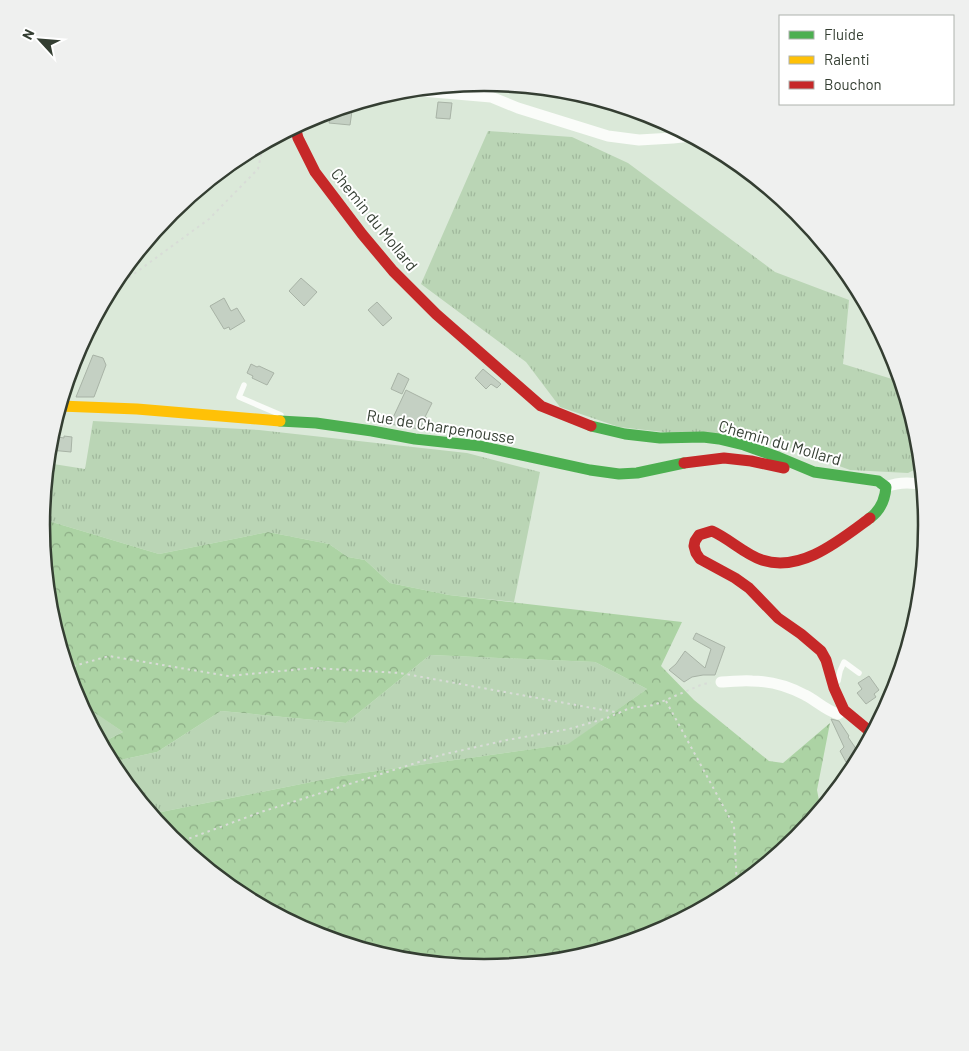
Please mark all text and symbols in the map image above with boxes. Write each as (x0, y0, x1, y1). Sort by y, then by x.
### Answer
north arrow (15, 15, 65, 65)
legend (779, 15, 954, 105)
text: Fluide (824, 25, 864, 43)
text: N (18, 26, 38, 42)
text: Ralenti (824, 50, 870, 68)
text: Bouchon (824, 75, 882, 93)
street label: Chemin du Mollard (328, 164, 422, 274)
street label: Rue de Charpenousse (366, 405, 516, 447)
street label: Chemin du Mollard (717, 415, 843, 469)

